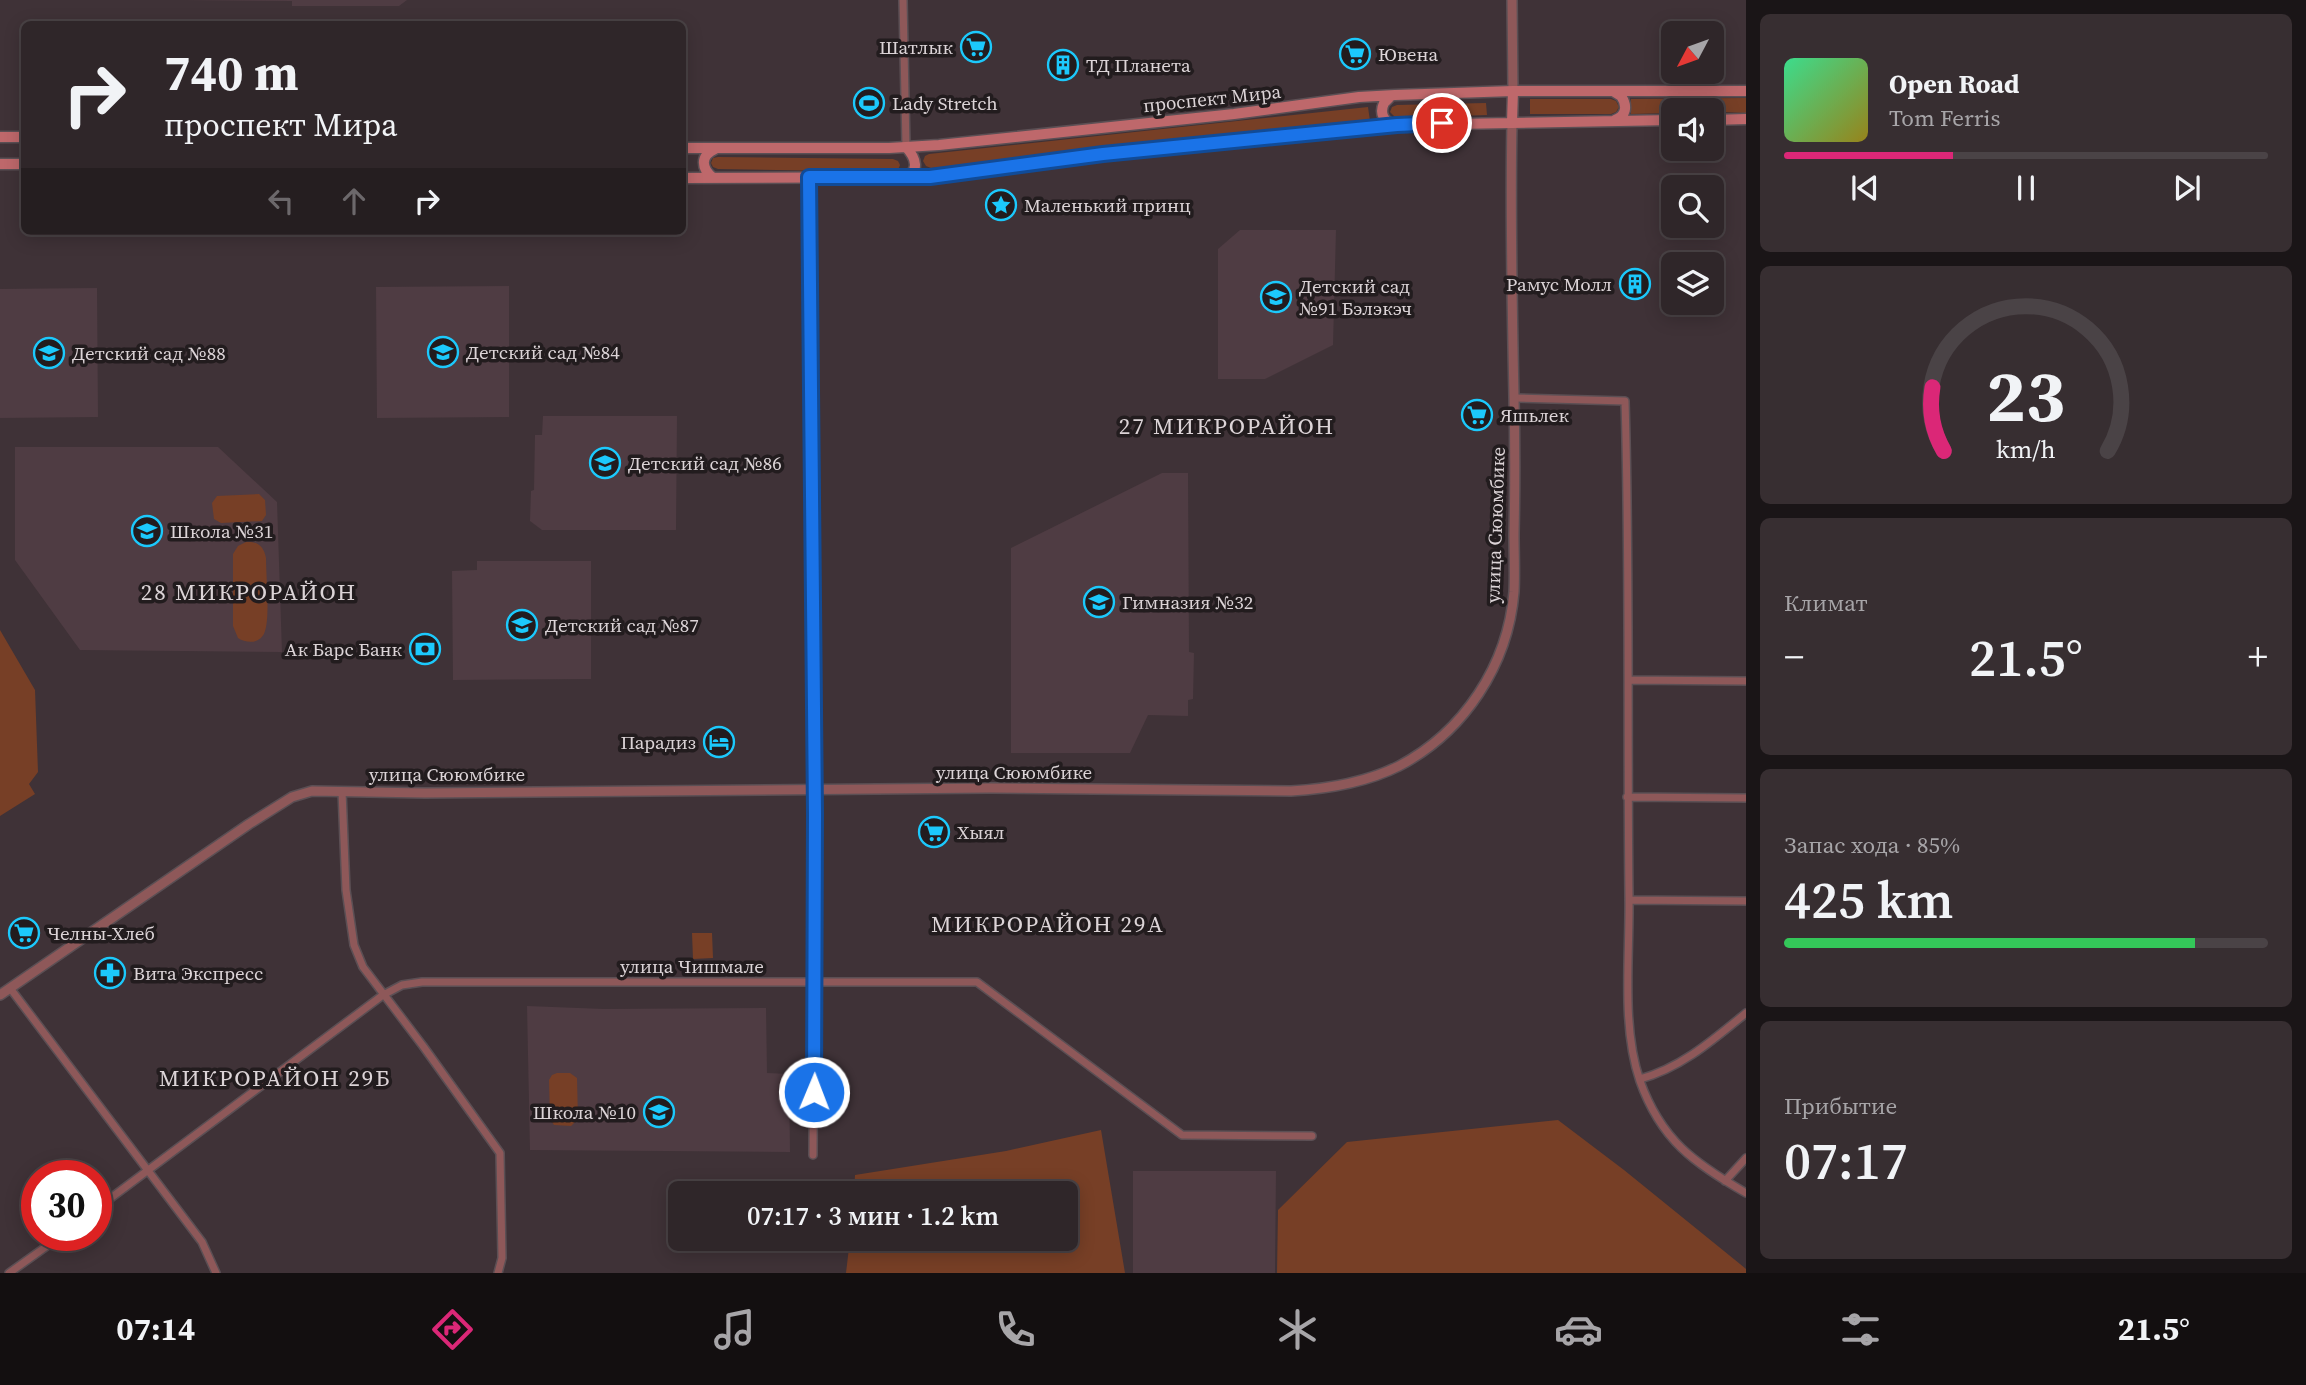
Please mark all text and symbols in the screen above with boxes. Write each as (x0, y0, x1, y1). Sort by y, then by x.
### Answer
north arrow (1661, 21, 1724, 84)
map controls (1661, 21, 1724, 315)
supermarket icon: Шатлык (959, 30, 993, 64)
place label: Шатлык (879, 34, 953, 60)
supermarket icon: Ювена (1338, 37, 1372, 71)
text: 740 m (164, 39, 299, 106)
place label: Ювена (1378, 41, 1438, 67)
building icon: ТД Планета (1046, 48, 1080, 82)
icon: right (49, 49, 140, 140)
place label: ТД Планета (1086, 52, 1191, 78)
text: Open Road (1889, 66, 2020, 102)
street label: проспект Мира (1142, 78, 1283, 118)
sports icon: Lady Stretch (852, 86, 886, 120)
place label: Lady Stretch (892, 90, 998, 116)
pin (1412, 93, 1472, 153)
button: sound (1661, 98, 1724, 161)
text: Tom Ferris (1889, 102, 2000, 134)
text: проспект Мира (164, 103, 397, 147)
icon: arrive (1423, 104, 1461, 142)
icon: previous (1846, 169, 1884, 207)
icon: pause (2007, 169, 2045, 207)
icon: next (2168, 169, 2206, 207)
button: search (1661, 175, 1724, 238)
icon: left (262, 182, 300, 220)
icon: ahead (335, 182, 373, 220)
icon: right (408, 182, 446, 220)
place icon: Маленький принц (984, 188, 1018, 222)
place label: Маленький принц (1024, 192, 1191, 218)
button: layers (1661, 252, 1724, 315)
building icon: Рамус Молл (1618, 267, 1652, 301)
place label: Рамус Молл (1506, 271, 1612, 297)
place label: Детский сад №91 Бэлэкэч (1299, 273, 1412, 321)
school or university icon: Детский сад №91 Бэлэкэч (1259, 280, 1293, 314)
school or university icon: Детский сад №84 (426, 335, 460, 369)
school or university icon: Детский сад №88 (32, 336, 66, 370)
place label: Детский сад №84 (466, 339, 620, 365)
place label: Детский сад №88 (72, 340, 226, 366)
text: 23 (1987, 346, 2065, 445)
supermarket icon: Яшьлек (1460, 398, 1494, 432)
place label: Яшьлек (1500, 402, 1570, 428)
district label: 27 МИКРОРАЙОН (1119, 410, 1335, 442)
text: km/h (1996, 431, 2056, 465)
school or university icon: Детский сад №86 (588, 446, 622, 480)
street label: улица Сююмбике (1479, 446, 1511, 604)
place label: Детский сад №86 (628, 450, 782, 476)
school or university icon: Школа №31 (130, 514, 164, 548)
place label: Школа №31 (170, 518, 273, 544)
district label: 28 МИКРОРАЙОН (141, 576, 357, 608)
school or university icon: Гимназия №32 (1082, 585, 1116, 619)
text: Климат (1784, 587, 1868, 619)
place label: Гимназия №32 (1122, 589, 1253, 615)
school or university icon: Детский сад №87 (505, 608, 539, 642)
place label: Детский сад №87 (545, 612, 699, 638)
text: 21.5° (1969, 622, 2083, 693)
text: − (1784, 631, 1804, 683)
text: + (2248, 631, 2268, 683)
bank icon: Ак Барс Банк (408, 632, 442, 666)
place label: Ак Барс Банк (285, 636, 402, 662)
hotel icon: Парадиз (702, 725, 736, 759)
place label: Парадиз (620, 729, 696, 755)
street label: улица Сююмбике (936, 759, 1092, 785)
street label: улица Сююмбике (369, 761, 525, 787)
supermarket icon: Хыял (917, 815, 951, 849)
place label: Хыял (957, 819, 1004, 845)
text: Запас хода · 85% (1784, 829, 1960, 861)
text: 425 km (1784, 864, 1953, 935)
district label: МИКРОРАЙОН 29А (931, 908, 1165, 940)
supermarket icon: Челны-Хлеб (7, 916, 41, 950)
place label: Челны-Хлеб (47, 920, 155, 946)
street label: улица Чишмале (620, 953, 764, 979)
pharmacy icon: Вита Экспресс (93, 956, 127, 990)
place label: Вита Экспресс (133, 960, 263, 986)
position arrow (777, 1055, 851, 1129)
district label: МИКРОРАЙОН 29Б (159, 1062, 391, 1094)
text: Прибытие (1784, 1090, 1897, 1122)
school or university icon: Школа №10 (642, 1095, 676, 1129)
place label: Школа №10 (533, 1099, 636, 1125)
text: 07:17 (1784, 1125, 1908, 1196)
speed limit sign: 30 (21, 1160, 112, 1251)
text: 07:17 · 3 мин · 1.2 km (747, 1198, 999, 1234)
icon: directions (428, 1305, 477, 1354)
icon: music (710, 1305, 759, 1354)
icon: phone (991, 1305, 1040, 1354)
icon: climate (1273, 1305, 1322, 1354)
icon: car (1554, 1305, 1603, 1354)
icon: filters (1836, 1305, 1885, 1354)
text: 07:14 (116, 1307, 195, 1351)
text: 21.5° (2118, 1307, 2190, 1351)

